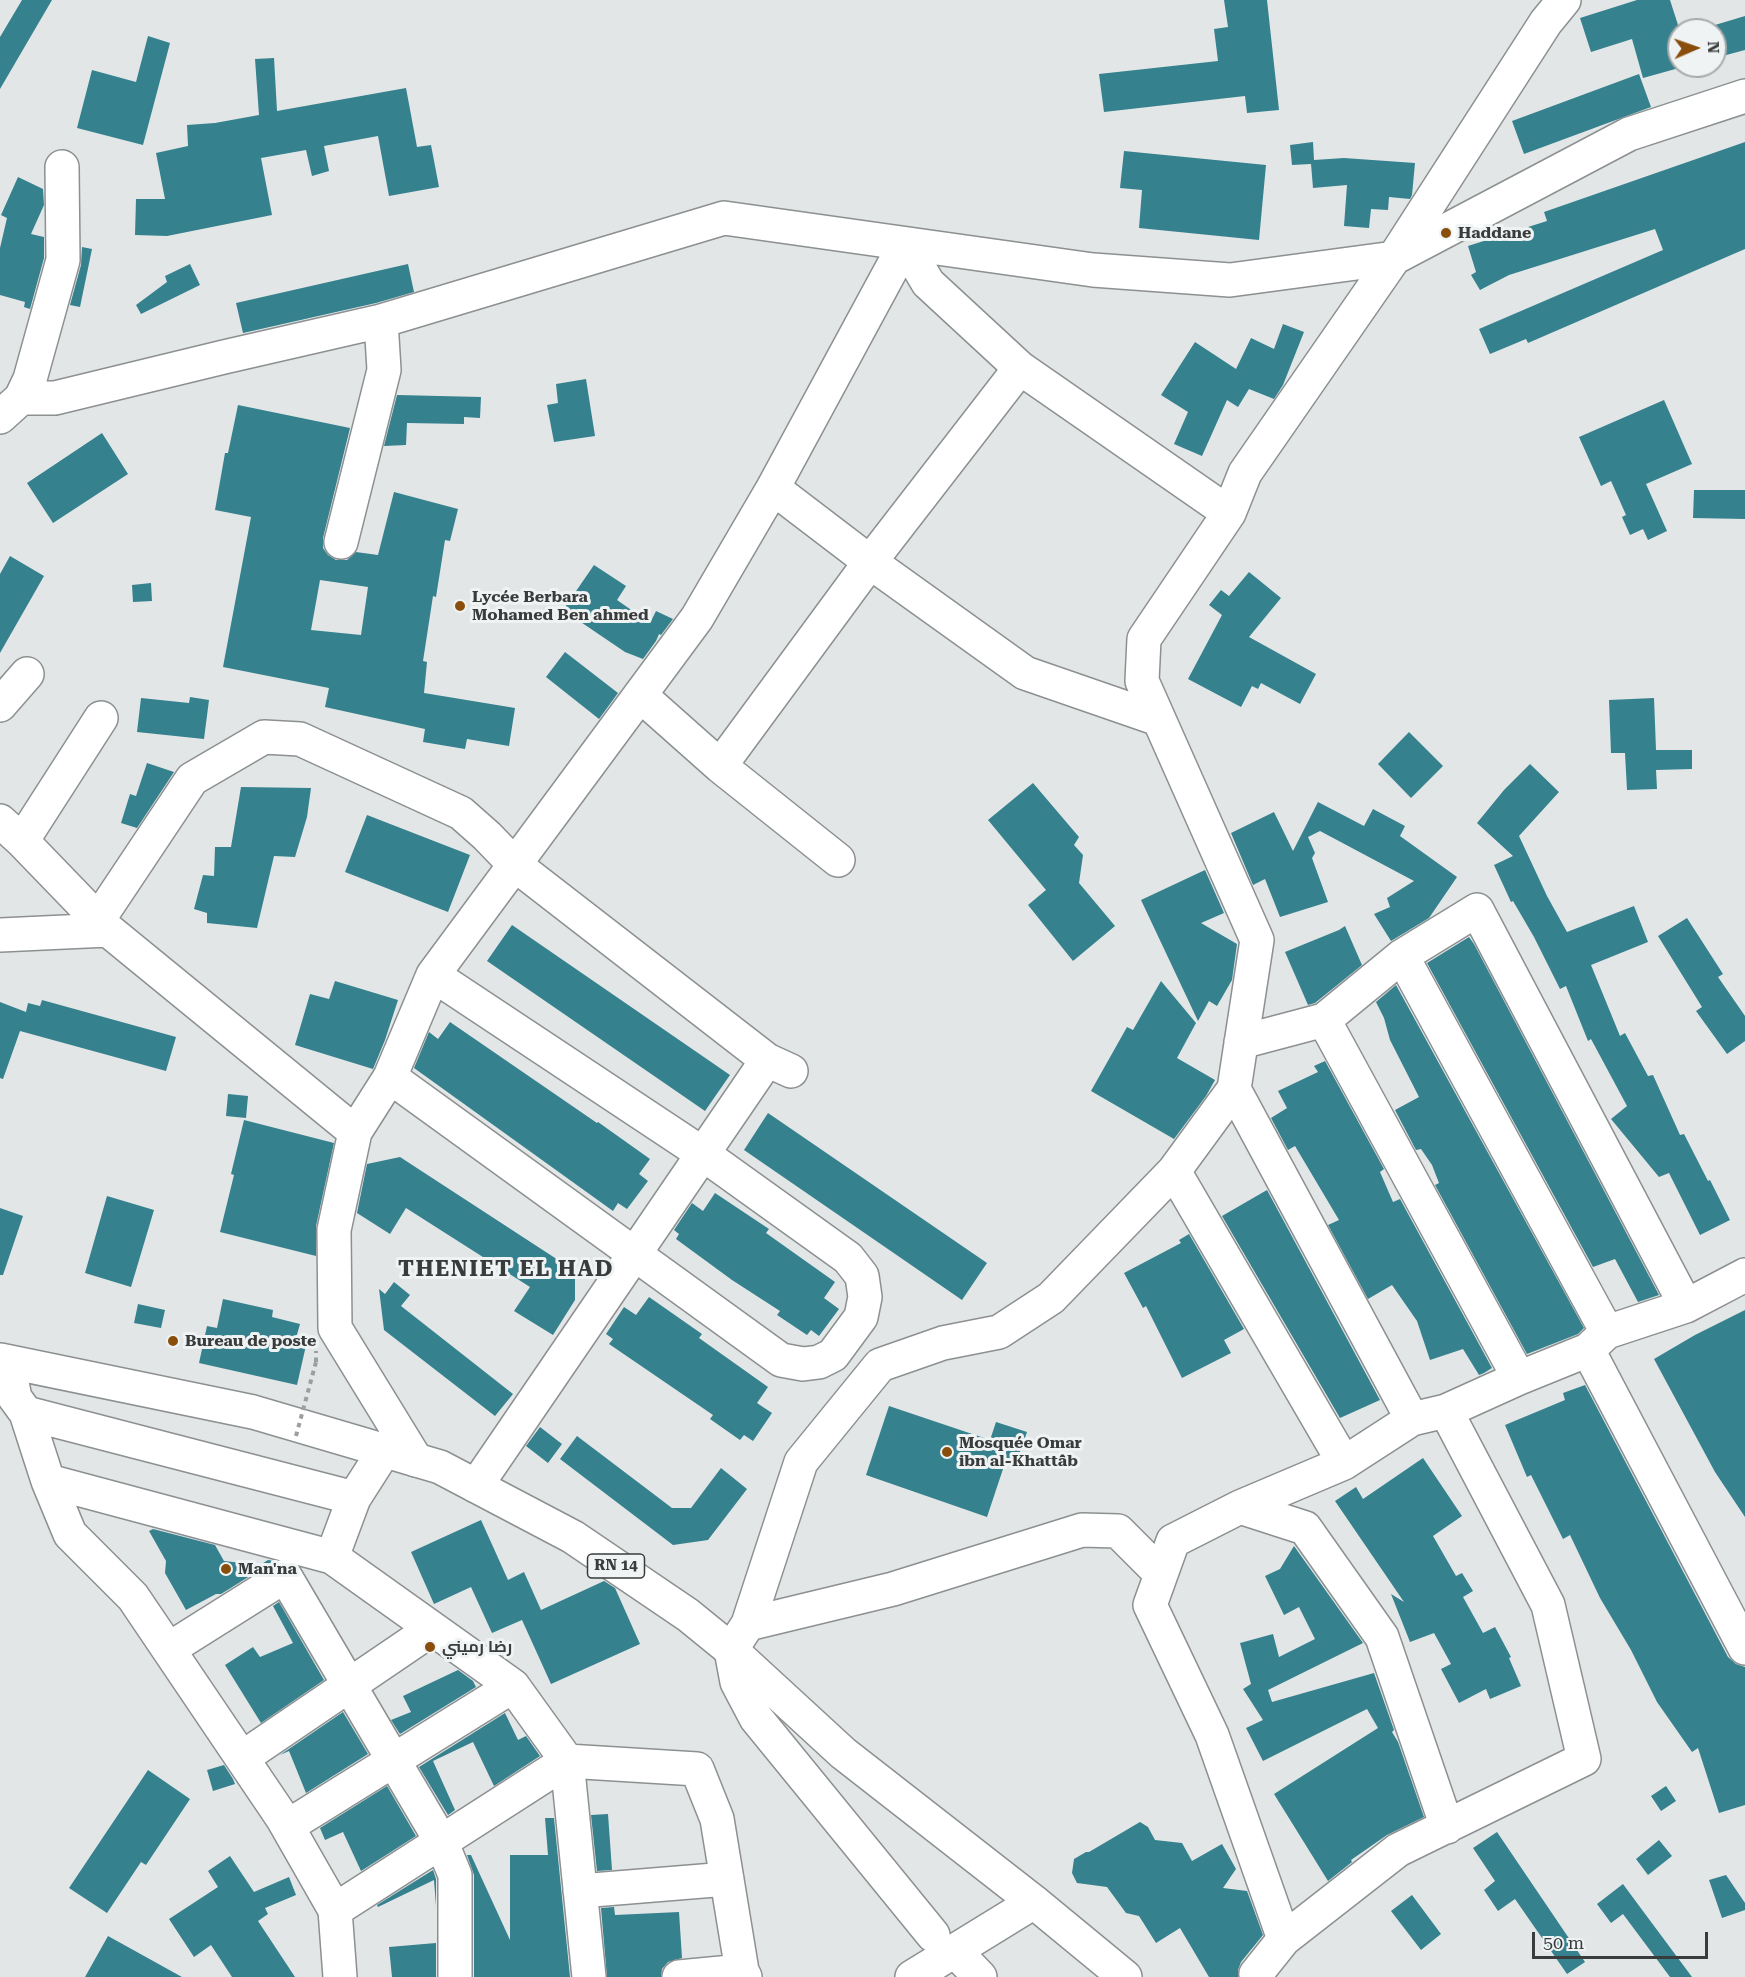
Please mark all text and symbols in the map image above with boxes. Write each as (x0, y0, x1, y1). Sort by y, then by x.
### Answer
north arrow (1667, 18, 1727, 78)
text: N (1704, 41, 1723, 54)
place label: Haddane (1458, 223, 1531, 243)
marker: Haddane (1439, 226, 1453, 240)
place label: Lycée Berbara Mohamed Ben ahmed (472, 587, 649, 625)
marker: Lycée Berbara Mohamed Ben ahmed (453, 599, 467, 613)
district label: THENIET EL HAD (398, 1257, 614, 1283)
place label: Bureau de poste (185, 1331, 316, 1351)
marker: Bureau de poste (166, 1334, 180, 1348)
place label: Mosquée Omar ibn al-Khattâb (959, 1433, 1082, 1471)
marker: Mosquée Omar ibn al-Khattâb (940, 1445, 954, 1459)
road number: RN 14 (588, 1554, 644, 1578)
place label: Man'na (238, 1559, 297, 1579)
marker: Man'na (219, 1562, 233, 1576)
place label: رضا رميني (442, 1637, 512, 1657)
marker: رضا رميني (423, 1640, 437, 1654)
scale bar (1535, 1920, 1710, 1958)
text: 50 m (1543, 1932, 1584, 1953)

